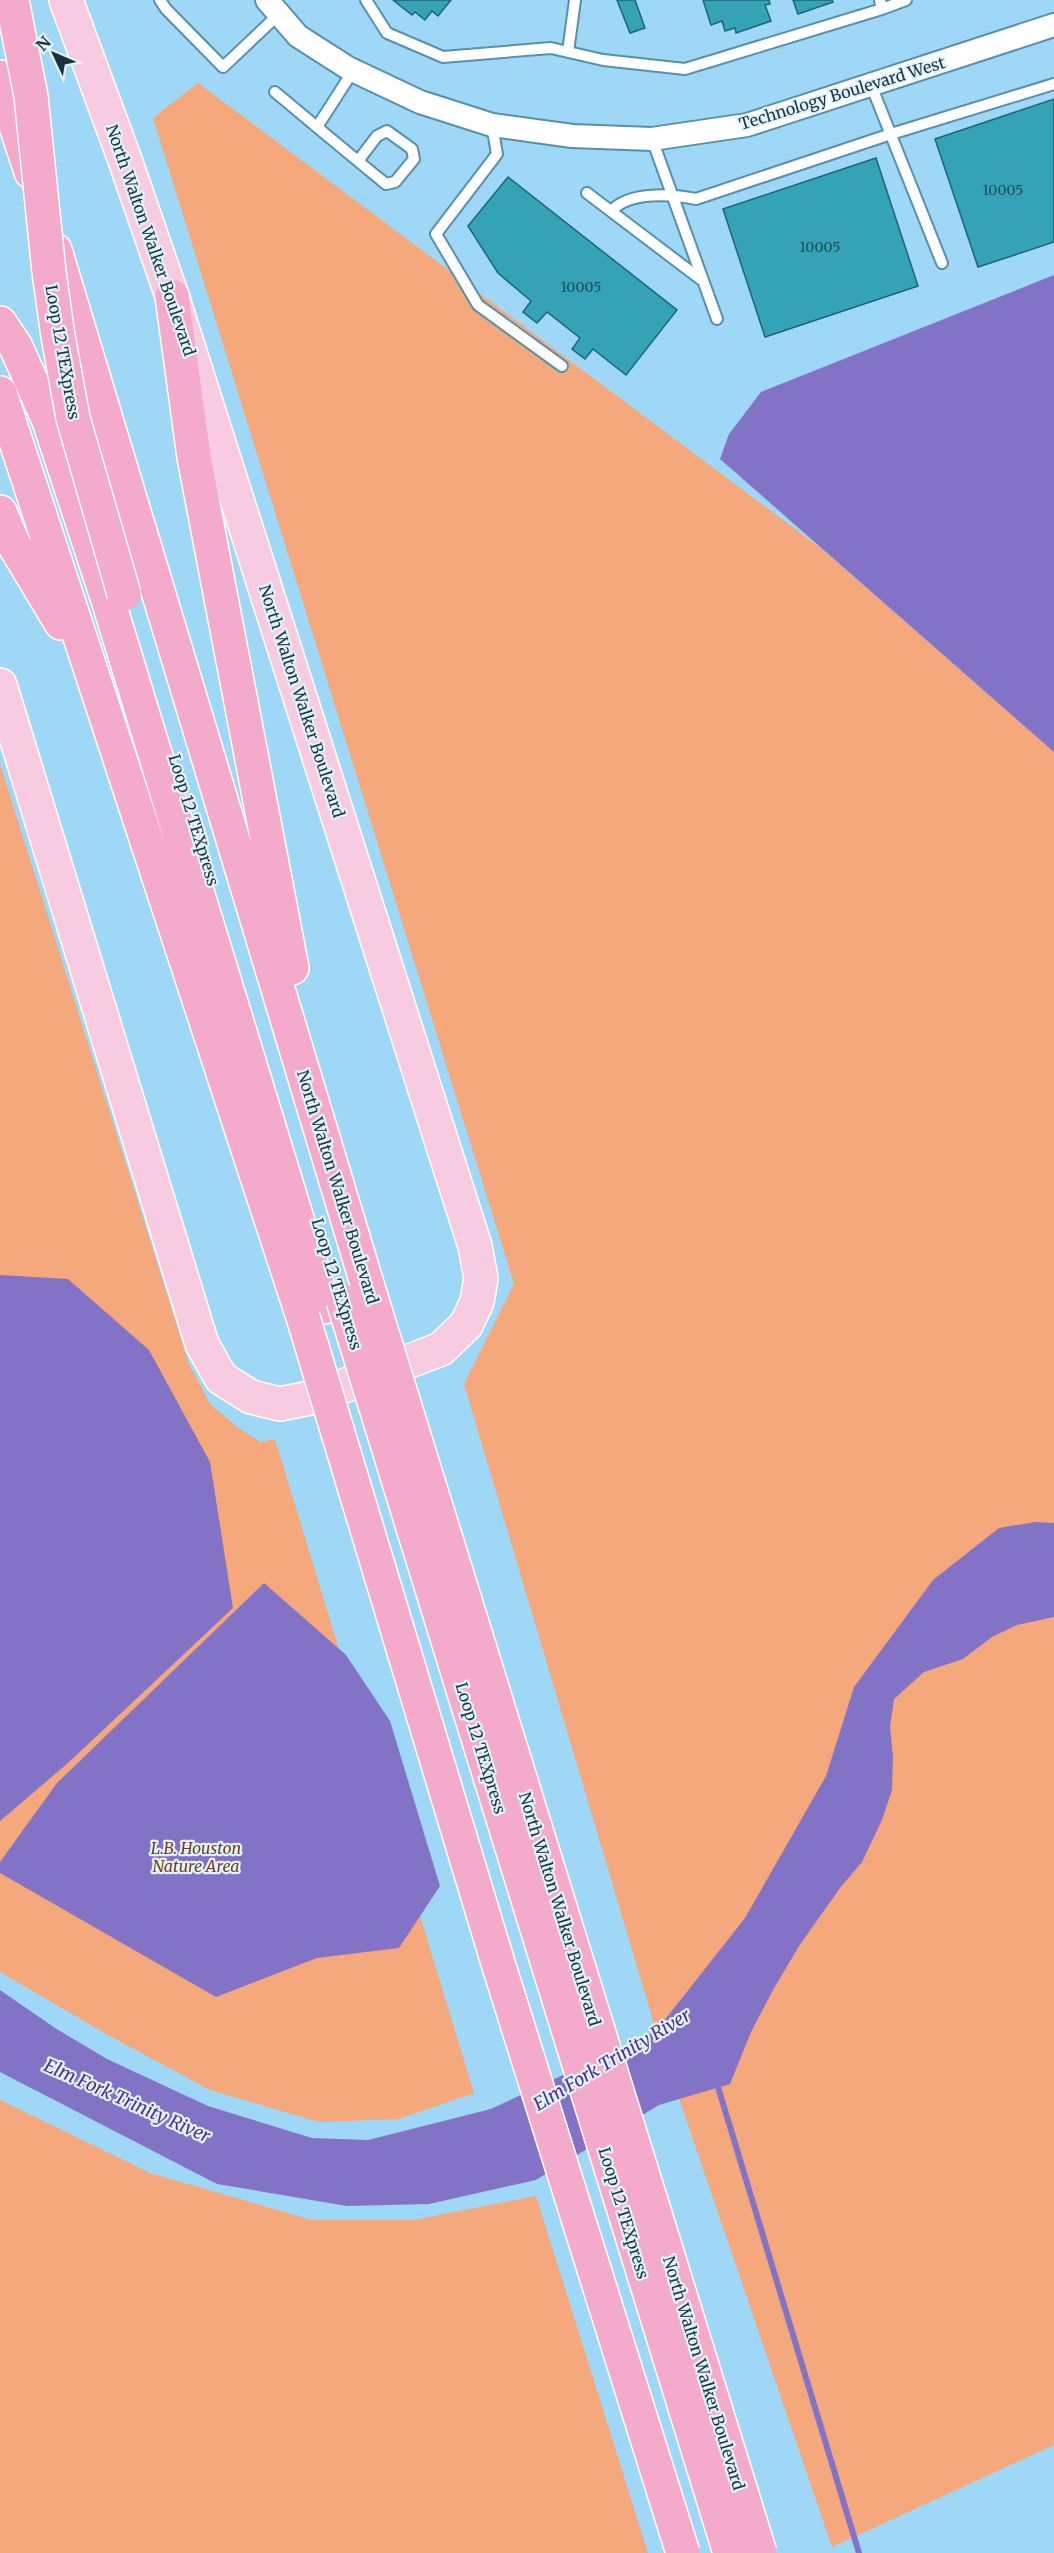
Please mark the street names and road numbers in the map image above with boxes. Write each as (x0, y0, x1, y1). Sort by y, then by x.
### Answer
street label: Technology Boulevard West (737, 52, 948, 134)
street label: North Walton Walker Boulevard (102, 122, 200, 359)
street label: Loop 12 TEXpress (41, 283, 85, 421)
street label: North Walton Walker Boulevard (255, 582, 349, 820)
street label: Loop 12 TEXpress (165, 752, 224, 888)
street label: North Walton Walker Boulevard (293, 1068, 383, 1307)
street label: Loop 12 TEXpress (308, 1216, 367, 1352)
street label: Loop 12 TEXpress (452, 1680, 511, 1816)
street label: North Walton Walker Boulevard (515, 1790, 605, 2029)
street label: Loop 12 TEXpress (595, 2145, 654, 2281)
street label: North Walton Walker Boulevard (659, 2254, 749, 2493)

